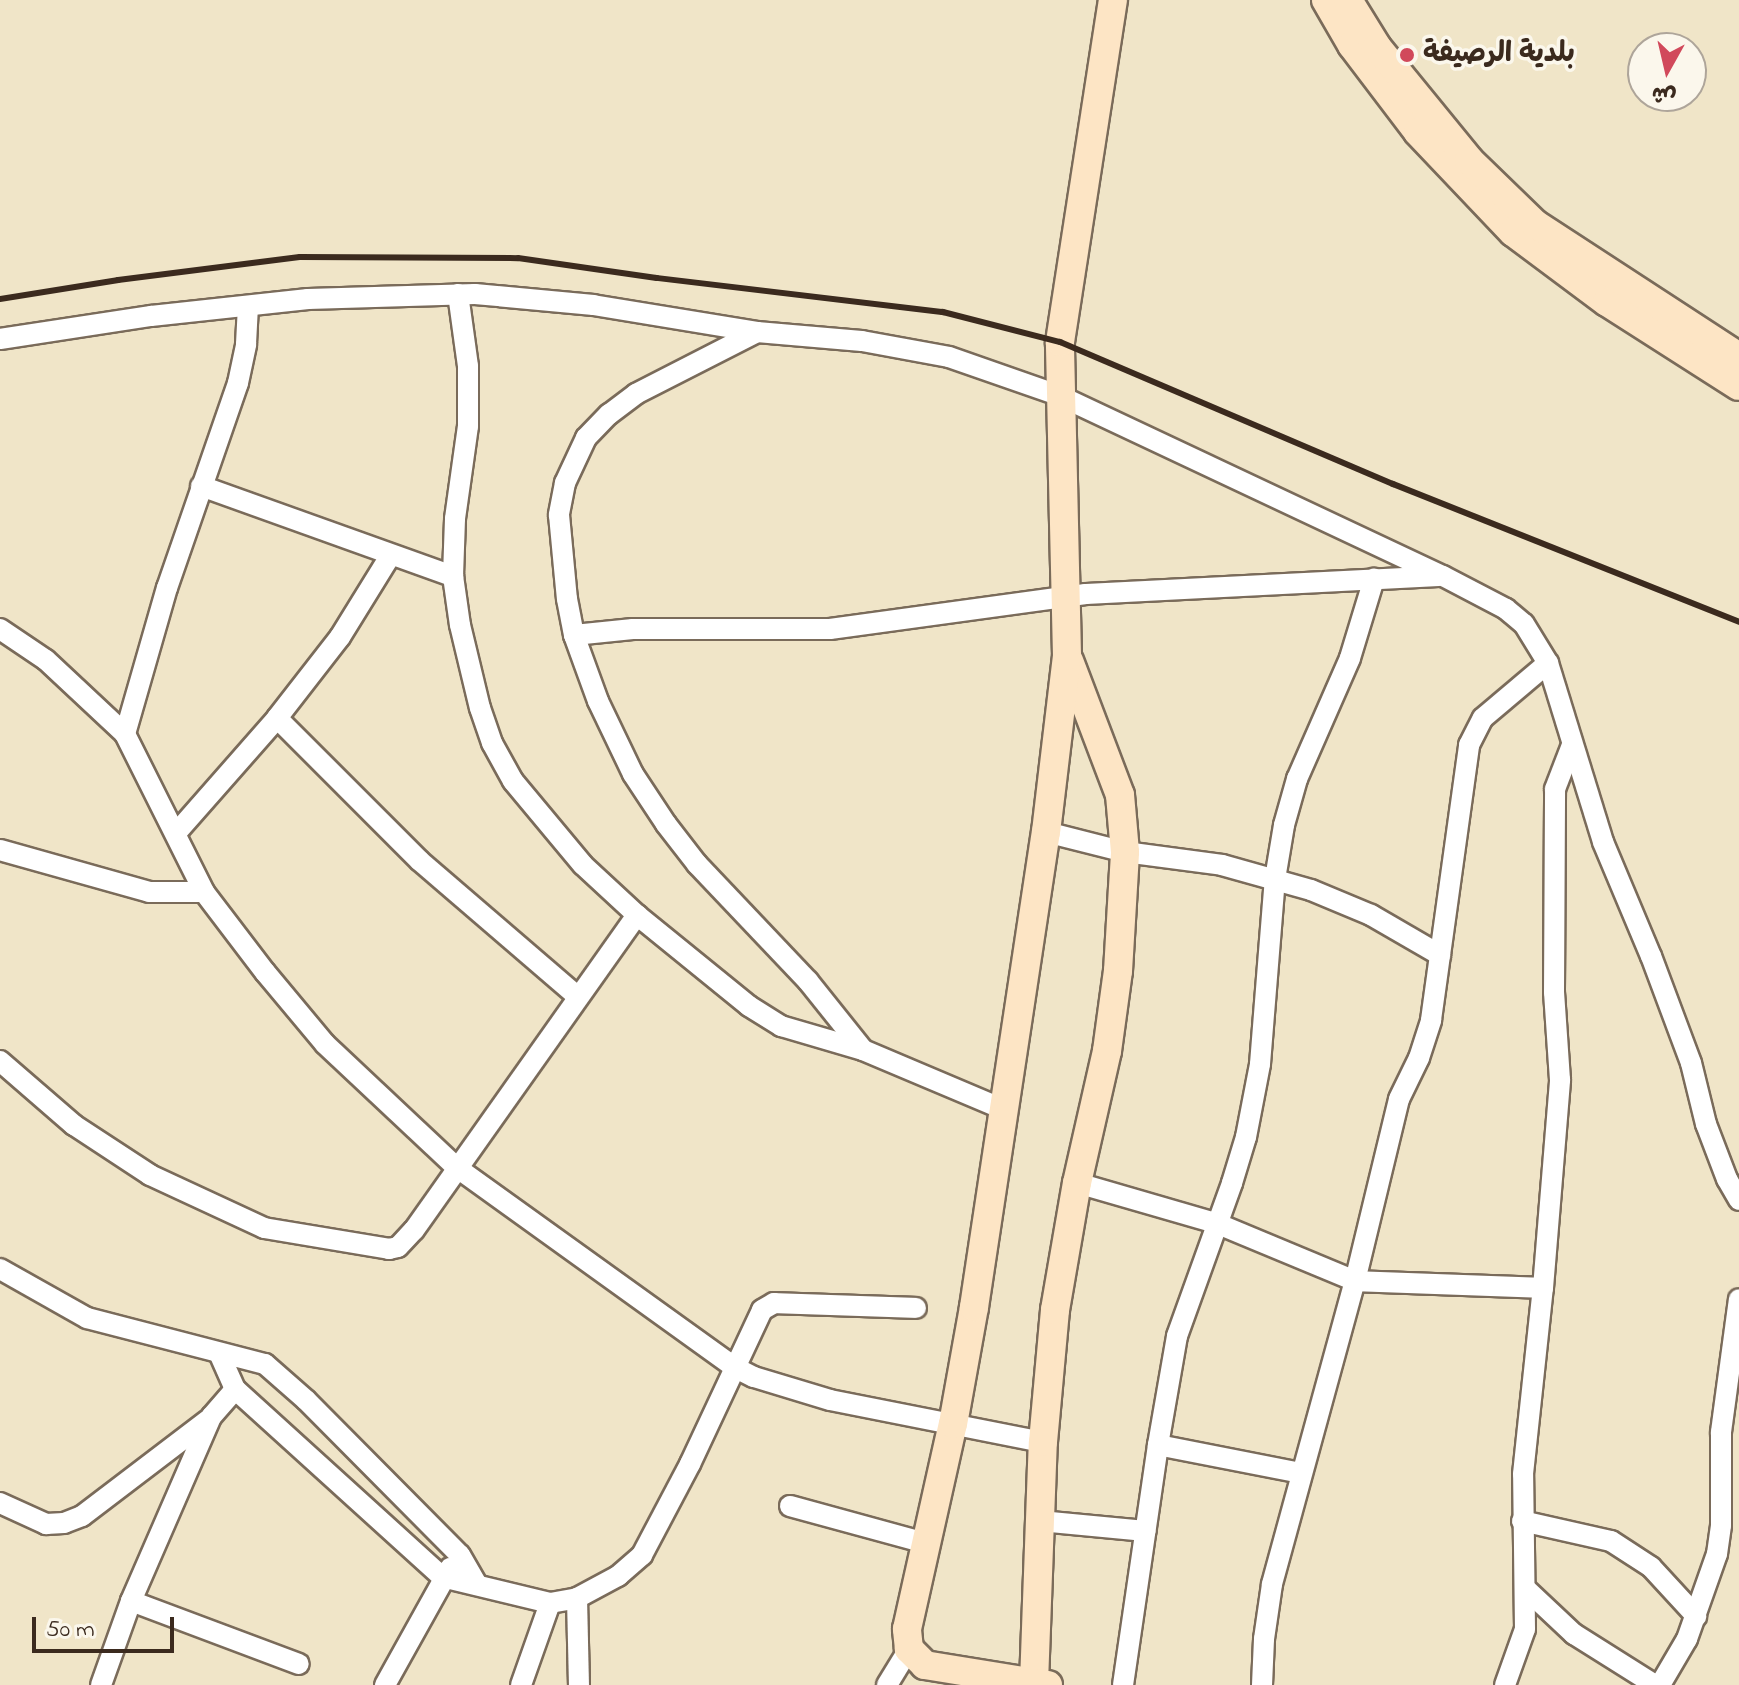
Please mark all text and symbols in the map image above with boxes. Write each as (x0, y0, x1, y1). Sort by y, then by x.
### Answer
north arrow (1627, 32, 1707, 112)
place label: بلدية الرصيفة (1423, 38, 1575, 72)
marker: بلدية الرصيفة (1398, 46, 1416, 64)
text: ش (1650, 76, 1678, 111)
scale bar (36, 1601, 178, 1651)
text: 50 m (46, 1613, 95, 1648)

